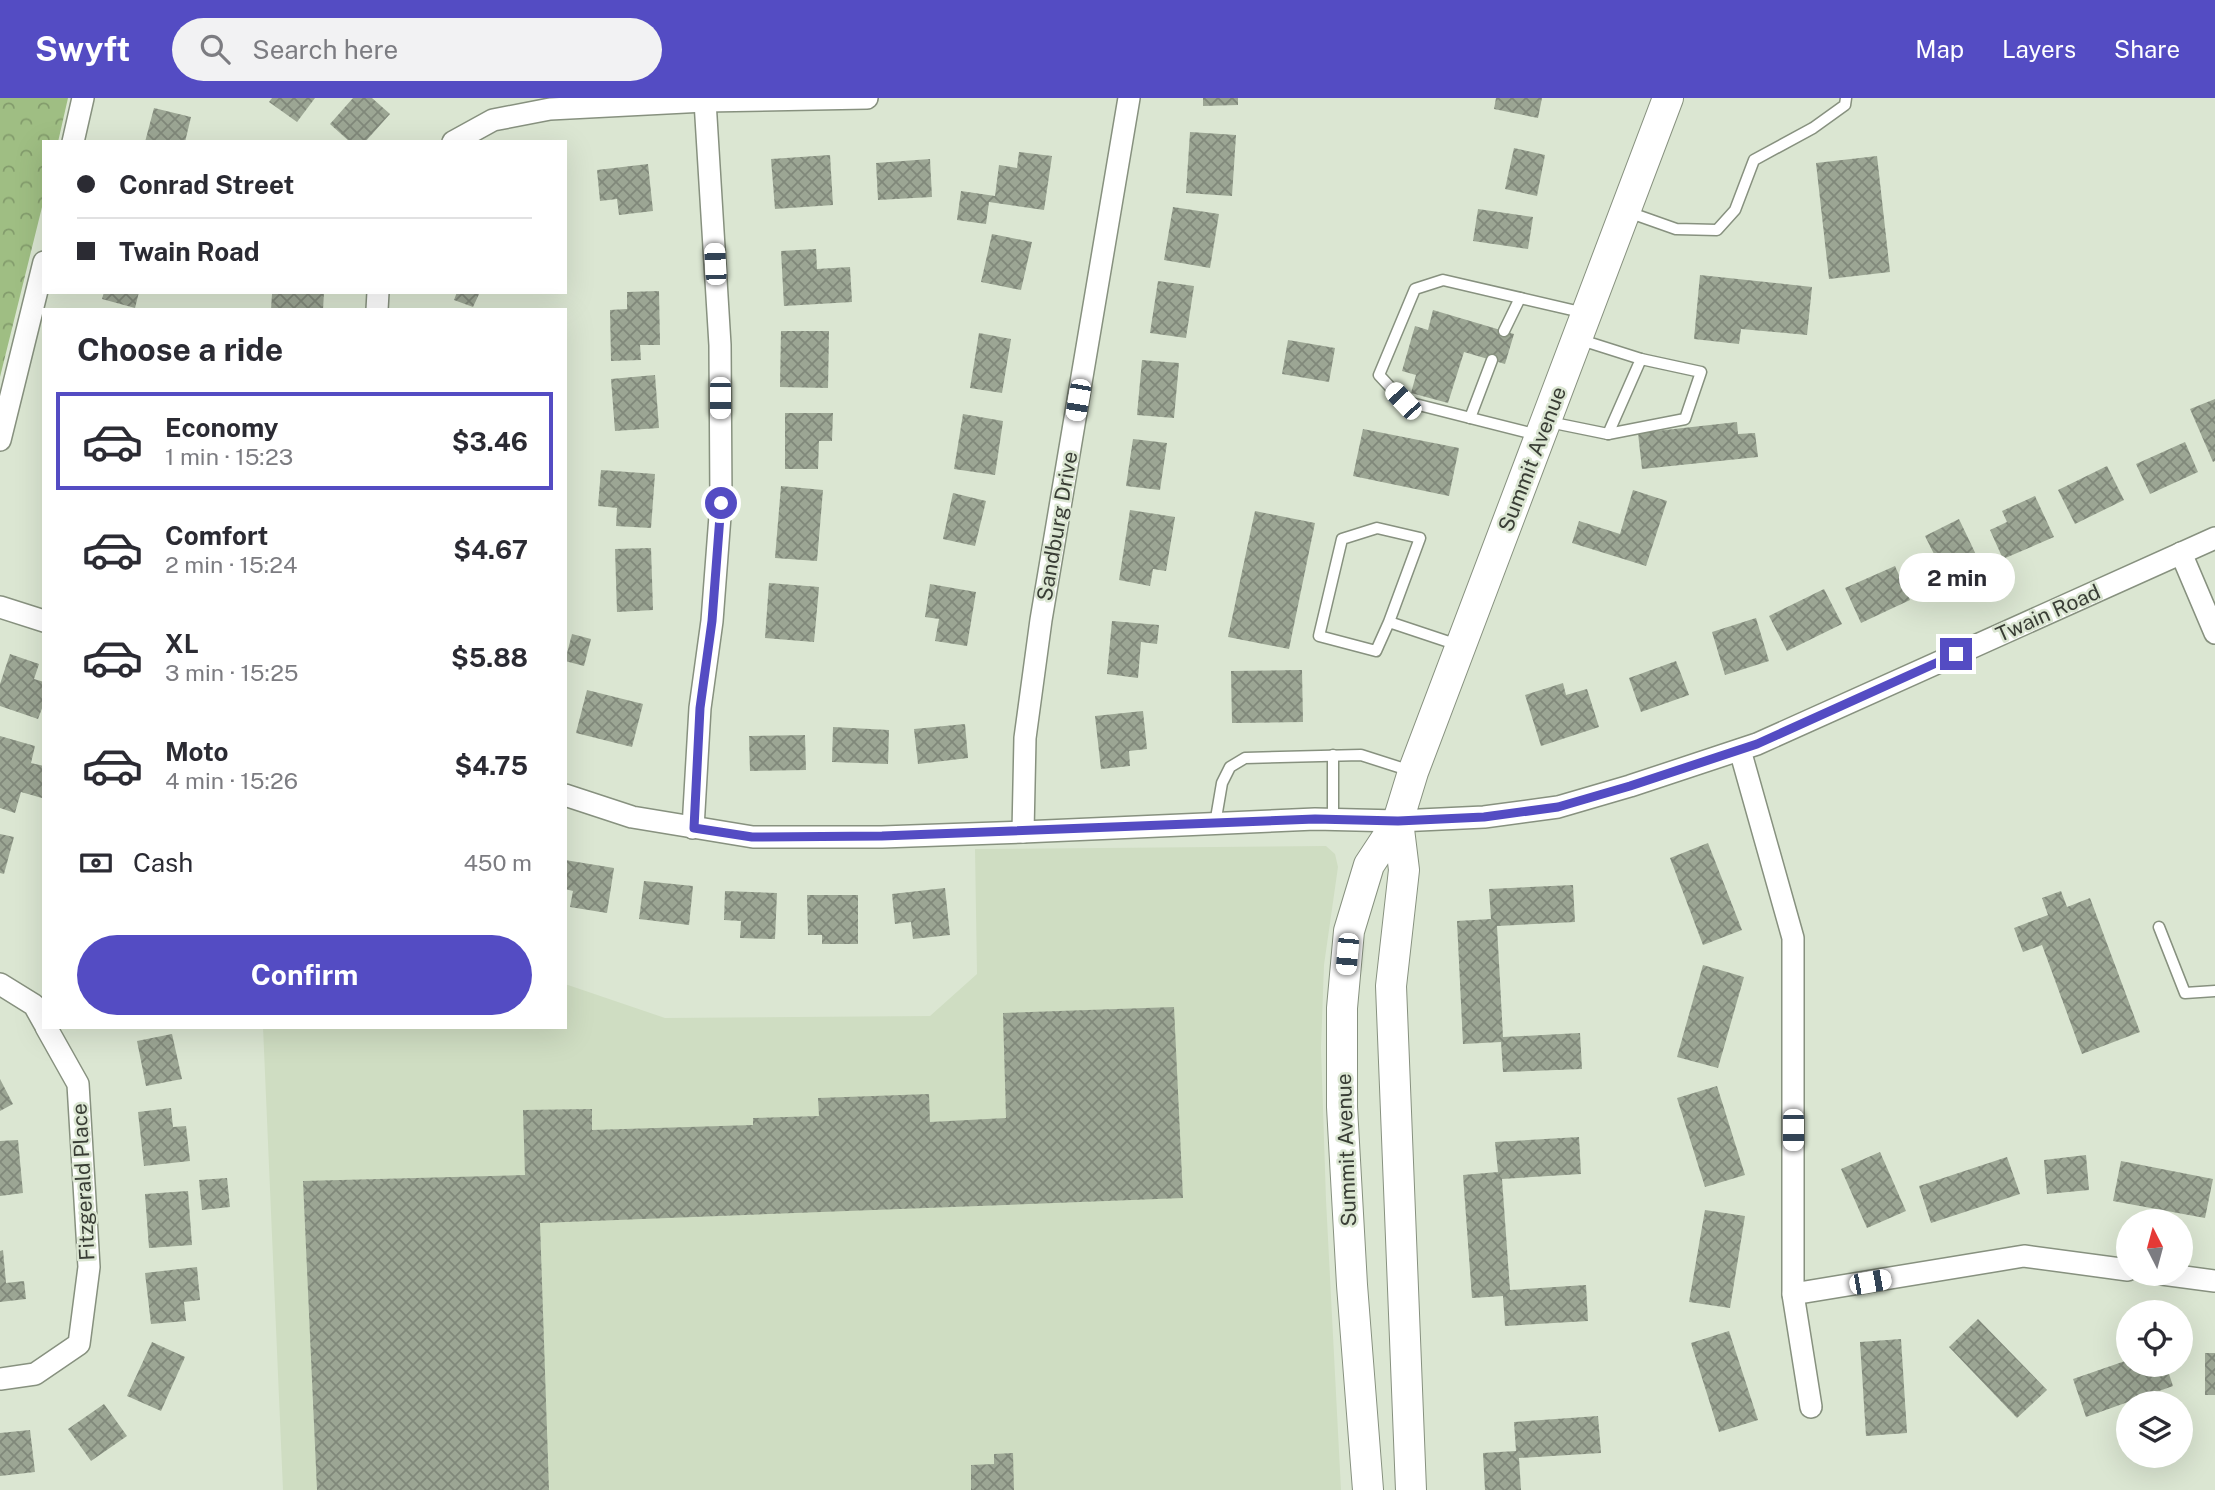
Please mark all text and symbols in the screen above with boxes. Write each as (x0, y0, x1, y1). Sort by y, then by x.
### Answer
search box (172, 18, 662, 81)
text: Swyft (35, 30, 130, 68)
icon: search (196, 30, 234, 68)
text: Search here (252, 34, 398, 65)
text: Map (1915, 35, 1964, 63)
text: Layers (2002, 35, 2076, 63)
text: Share (2114, 35, 2180, 63)
text: Conrad Street (119, 169, 294, 200)
text: Twain Road (119, 236, 260, 267)
car (704, 242, 727, 286)
text: Choose a ride (77, 331, 283, 368)
car (710, 377, 731, 419)
car (1065, 377, 1092, 423)
car (1381, 378, 1426, 424)
street label: Summit Avenue (1493, 383, 1571, 535)
icon: car (81, 410, 144, 473)
text: Economy (165, 412, 278, 443)
text: $3.46 (452, 426, 528, 457)
text: 1 min · 15:23 (165, 443, 293, 470)
street label: Sandburg Drive (1032, 449, 1082, 603)
route start (705, 487, 737, 519)
icon: car (81, 518, 144, 581)
text: Comfort (165, 520, 268, 551)
text: $4.67 (453, 534, 528, 565)
text: 2 min · 15:24 (165, 551, 298, 578)
callout: 2 min (1898, 552, 2014, 602)
text: 2 min (1927, 564, 1987, 591)
street label: Twain Road (1992, 579, 2104, 647)
icon: car (81, 626, 144, 689)
text: XL (165, 628, 199, 659)
route end (1940, 638, 1972, 670)
text: $5.88 (451, 642, 528, 673)
text: 3 min · 15:25 (165, 659, 299, 686)
icon: car (81, 734, 144, 797)
text: Moto (165, 736, 228, 767)
text: $4.75 (455, 750, 528, 781)
text: 4 min · 15:26 (165, 767, 298, 794)
icon: cash (77, 844, 115, 882)
text: Cash (133, 847, 193, 878)
text: 450 m (463, 849, 532, 876)
car (1335, 932, 1360, 976)
button: Confirm (77, 935, 532, 1015)
street label: Summit Avenue (1331, 1073, 1361, 1227)
street label: Fitzgerald Place (66, 1103, 100, 1261)
car (1783, 1109, 1804, 1151)
north arrow (2116, 1209, 2193, 1286)
map controls (2116, 1209, 2193, 1468)
car (1848, 1268, 1893, 1296)
button: locate (2116, 1300, 2193, 1377)
button: layers (2116, 1391, 2193, 1468)

